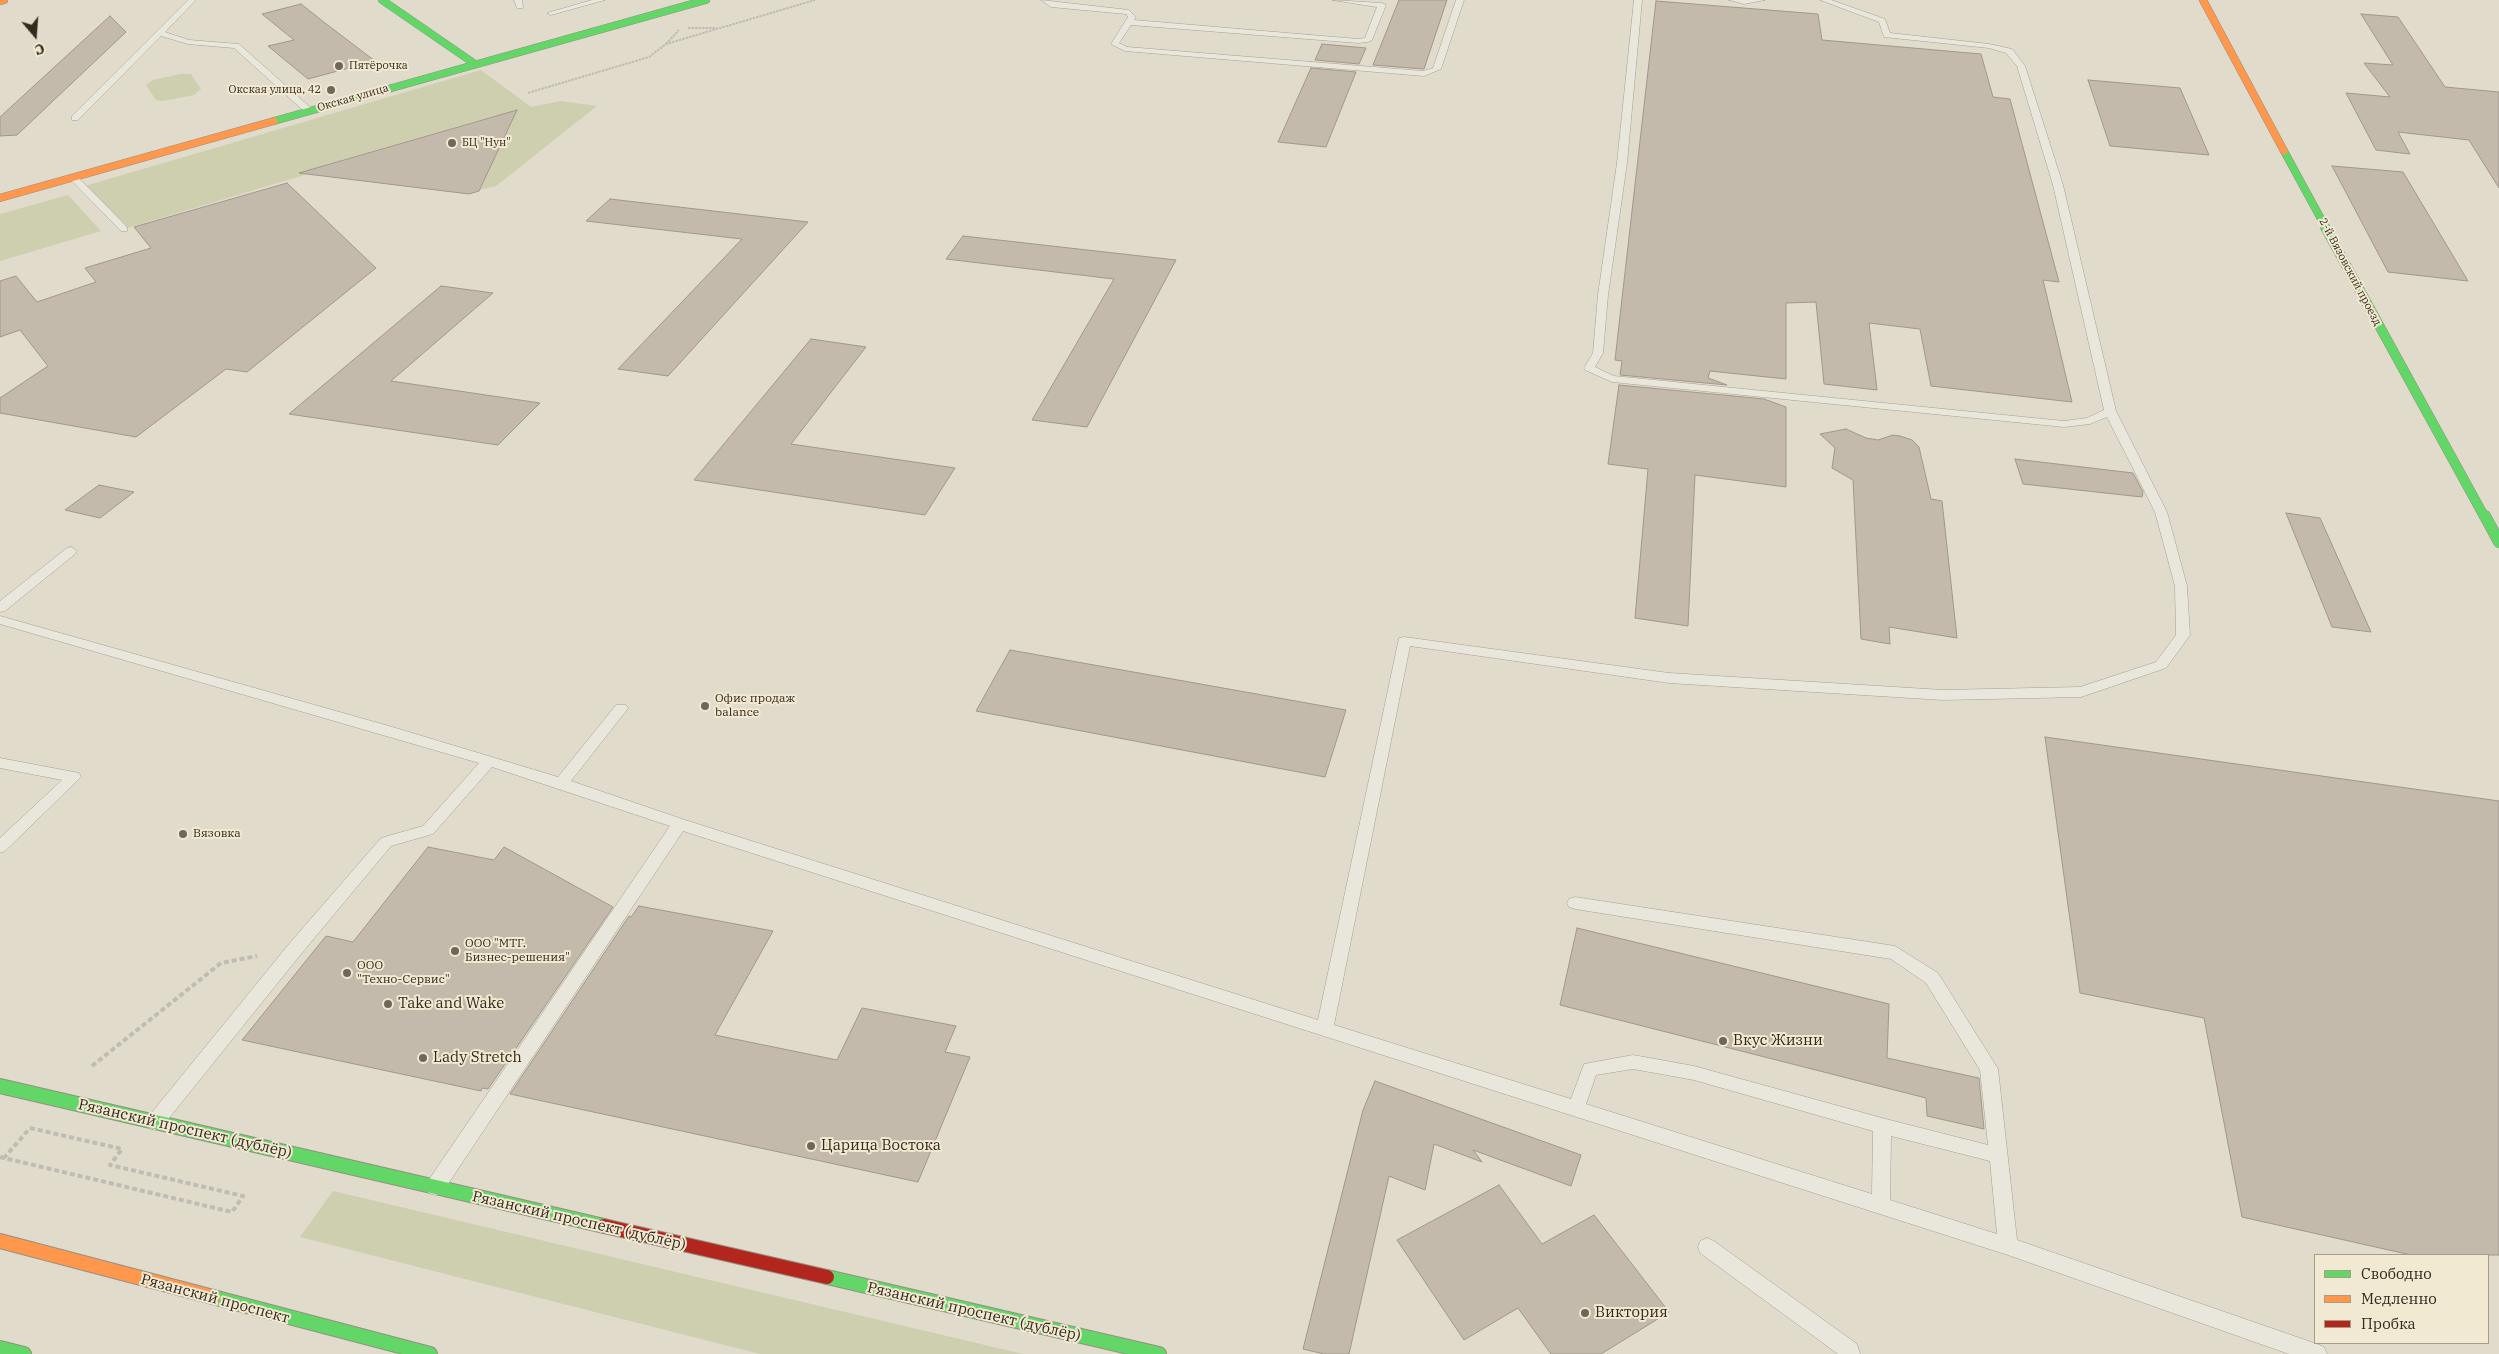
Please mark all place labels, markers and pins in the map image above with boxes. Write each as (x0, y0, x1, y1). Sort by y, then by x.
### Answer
place label: Пятёрочка (349, 59, 408, 73)
marker: Пятёрочка (333, 60, 345, 72)
place label: Окская улица, 42 (229, 83, 321, 97)
marker: Окская улица, 42 (325, 84, 337, 96)
place label: БЦ "Нун" (462, 136, 511, 150)
marker: БЦ "Нун" (446, 137, 458, 149)
place label: Офис продаж balance (715, 692, 795, 720)
marker: Офис продаж balance (699, 700, 711, 712)
place label: Вязовка (193, 827, 241, 841)
marker: Вязовка (177, 828, 189, 840)
place label: ООО "МТГ. Бизнес-решения" (465, 937, 570, 965)
marker: ООО "МТГ. Бизнес-решения" (449, 945, 461, 957)
place label: ООО "Техно-Сервис" (357, 959, 450, 987)
marker: ООО "Техно-Сервис" (341, 967, 353, 979)
place label: Take and Wake (398, 995, 504, 1013)
marker: Take and Wake (382, 998, 394, 1010)
place label: Вкус Жизни (1733, 1032, 1823, 1050)
marker: Вкус Жизни (1717, 1035, 1729, 1047)
place label: Lady Stretch (433, 1049, 522, 1067)
marker: Lady Stretch (417, 1052, 429, 1064)
place label: Царица Востока (821, 1137, 941, 1155)
marker: Царица Востока (805, 1140, 817, 1152)
place label: Виктория (1595, 1304, 1668, 1322)
marker: Виктория (1579, 1307, 1591, 1319)

